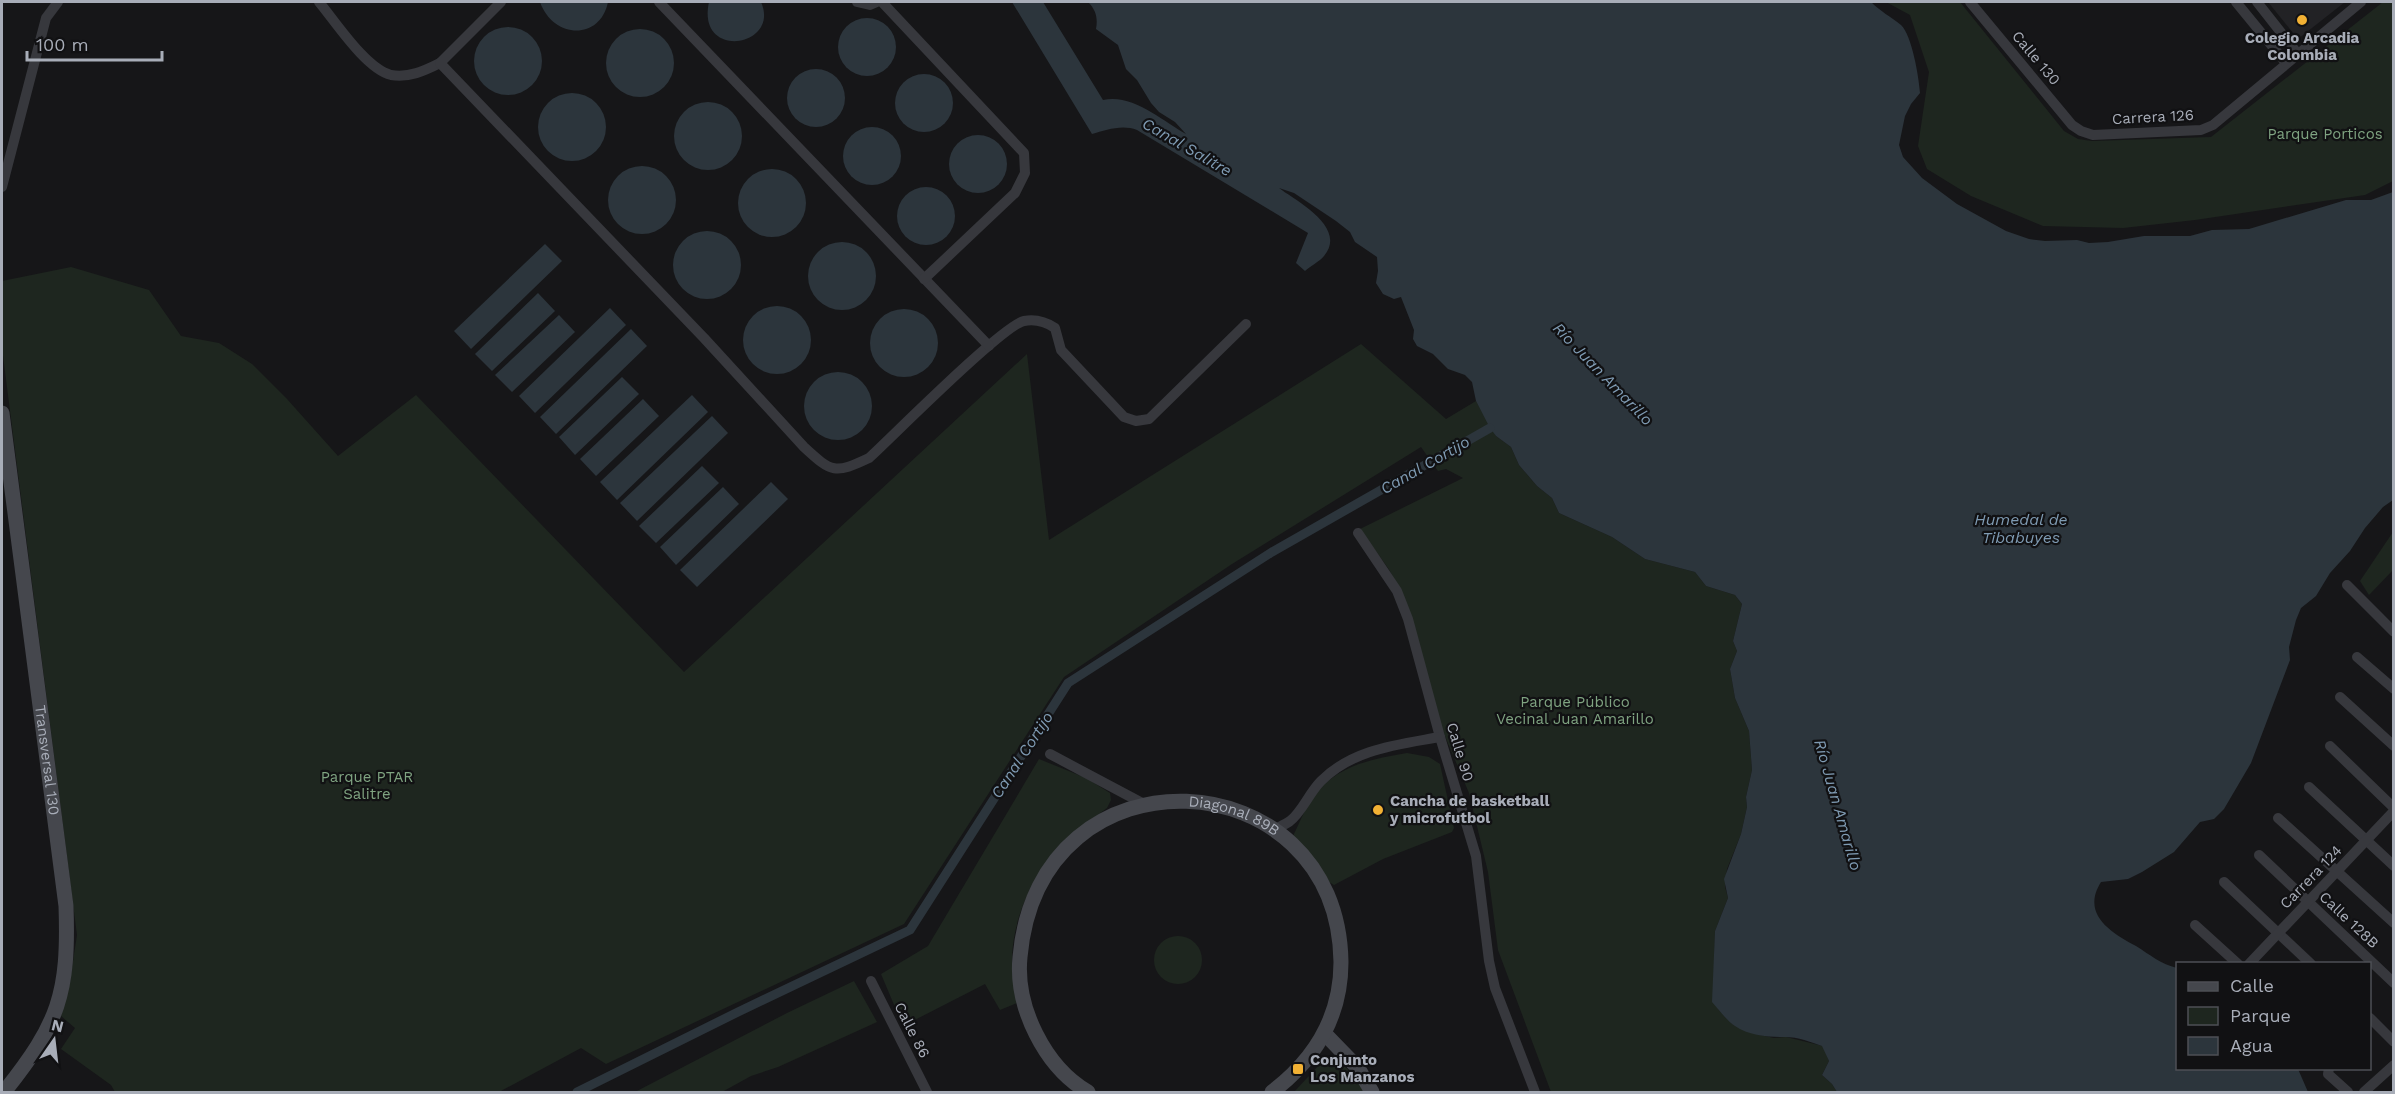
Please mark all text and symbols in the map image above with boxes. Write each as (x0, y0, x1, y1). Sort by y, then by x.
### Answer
marker: Colegio Arcadia Colombia (2295, 13, 2309, 27)
scale bar (27, 24, 162, 62)
street label: Calle 130 (2008, 27, 2064, 89)
place label: Colegio Arcadia Colombia (2245, 29, 2360, 64)
text: 100 m (36, 34, 89, 55)
street label: Carrera 126 (2112, 106, 2194, 128)
water label: Canal Salitre (1139, 114, 1235, 180)
park label: Parque Porticos (2267, 125, 2383, 143)
water label: Río Juan Amarillo (1549, 319, 1657, 429)
water label: Canal Cortijo (1377, 432, 1473, 498)
water label: Humedal de Tibabuyes (1974, 510, 2068, 547)
park label: Parque Público Vecinal Juan Amarillo (1496, 693, 1654, 728)
street label: Transversal 130 (31, 704, 63, 816)
water label: Canal Cortijo (987, 708, 1057, 802)
street label: Calle 90 (1443, 721, 1477, 783)
water label: Río Juan Amarillo (1810, 737, 1866, 873)
park label: Parque PTAR Salitre (321, 768, 413, 803)
street label: Diagonal 89B (1188, 792, 1283, 840)
place label: Cancha de basketball y microfutbol (1389, 792, 1549, 827)
marker: Cancha de basketball y microfutbol (1371, 803, 1385, 817)
street label: Carrera 124 (2276, 841, 2346, 913)
street label: Calle 128B (2315, 888, 2383, 952)
legend (2176, 962, 2371, 1070)
text: Calle (2230, 975, 2274, 996)
street label: Calle 86 (890, 999, 934, 1061)
text: Parque (2230, 1005, 2291, 1026)
north arrow (24, 1010, 84, 1070)
text: N (49, 1015, 66, 1037)
text: Agua (2230, 1035, 2273, 1056)
place label: Conjunto Los Manzanos (1310, 1051, 1415, 1086)
marker: Conjunto Los Manzanos (1291, 1062, 1305, 1076)

